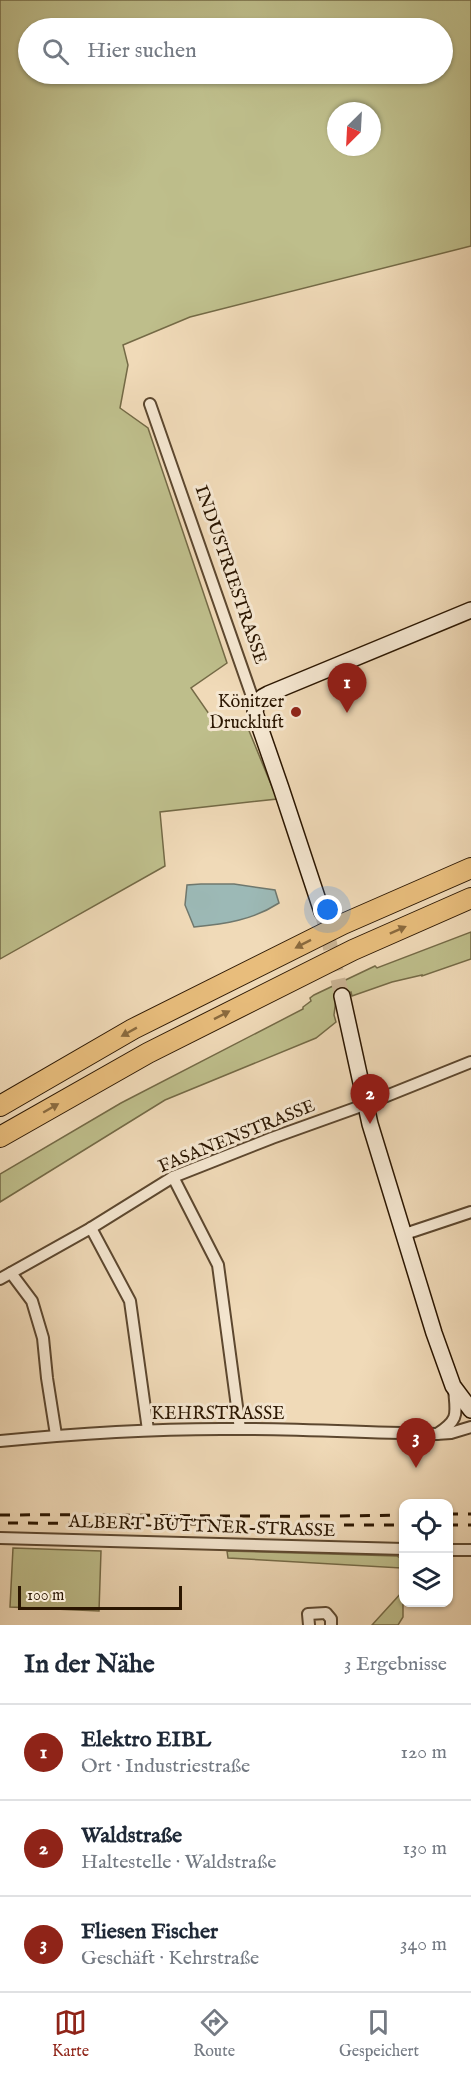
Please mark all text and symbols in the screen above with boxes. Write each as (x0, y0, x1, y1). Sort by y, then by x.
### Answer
search box (18, 18, 453, 84)
icon: search (39, 35, 72, 68)
text: Hier suchen (87, 37, 197, 65)
north arrow (327, 102, 381, 156)
street label: INDUSTRIESTRASSE (189, 482, 271, 668)
pin: 1 (328, 664, 366, 713)
place label: Könitzer Druckluft (209, 691, 284, 735)
marker: Könitzer Druckluft (289, 705, 303, 719)
your location (313, 895, 342, 924)
one-way arrow (389, 925, 407, 935)
one-way arrow (294, 939, 312, 949)
one-way arrow (214, 1011, 231, 1020)
one-way arrow (120, 1027, 137, 1037)
pin: 2 (350, 1074, 389, 1124)
street label: FASANENSTRASSE (155, 1095, 319, 1179)
one-way arrow (43, 1103, 60, 1113)
street label: KEHRSTRASSE (151, 1403, 285, 1426)
pin: 3 (396, 1418, 436, 1468)
map controls (399, 1499, 453, 1607)
button: locate (399, 1499, 453, 1553)
street label: ALBERT-BÜTTNER-STRASSE (67, 1510, 336, 1543)
button: layers (399, 1553, 453, 1607)
scale bar (18, 1583, 182, 1610)
text: 100 m (27, 1586, 64, 1606)
text: In der Nähe (24, 1648, 155, 1681)
text: 3 Ergebnisse (344, 1652, 447, 1677)
text: Elektro EIBL (81, 1726, 211, 1754)
text: 1 (40, 1740, 47, 1765)
text: 120 m (401, 1740, 447, 1765)
text: Ort · Industriestraße (81, 1754, 250, 1779)
text: Waldstraße (81, 1822, 182, 1850)
text: 2 (39, 1836, 48, 1861)
text: 130 m (402, 1836, 447, 1861)
text: Haltestelle · Waldstraße (81, 1850, 277, 1875)
text: Fliesen Fischer (81, 1918, 218, 1946)
text: 3 (40, 1932, 47, 1957)
text: 340 m (400, 1932, 447, 1957)
text: Geschäft · Kehrstraße (81, 1946, 259, 1971)
tab: Karte (52, 2006, 89, 2062)
tab: Route (193, 2006, 235, 2062)
tab: Gespeichert (339, 2006, 419, 2062)

